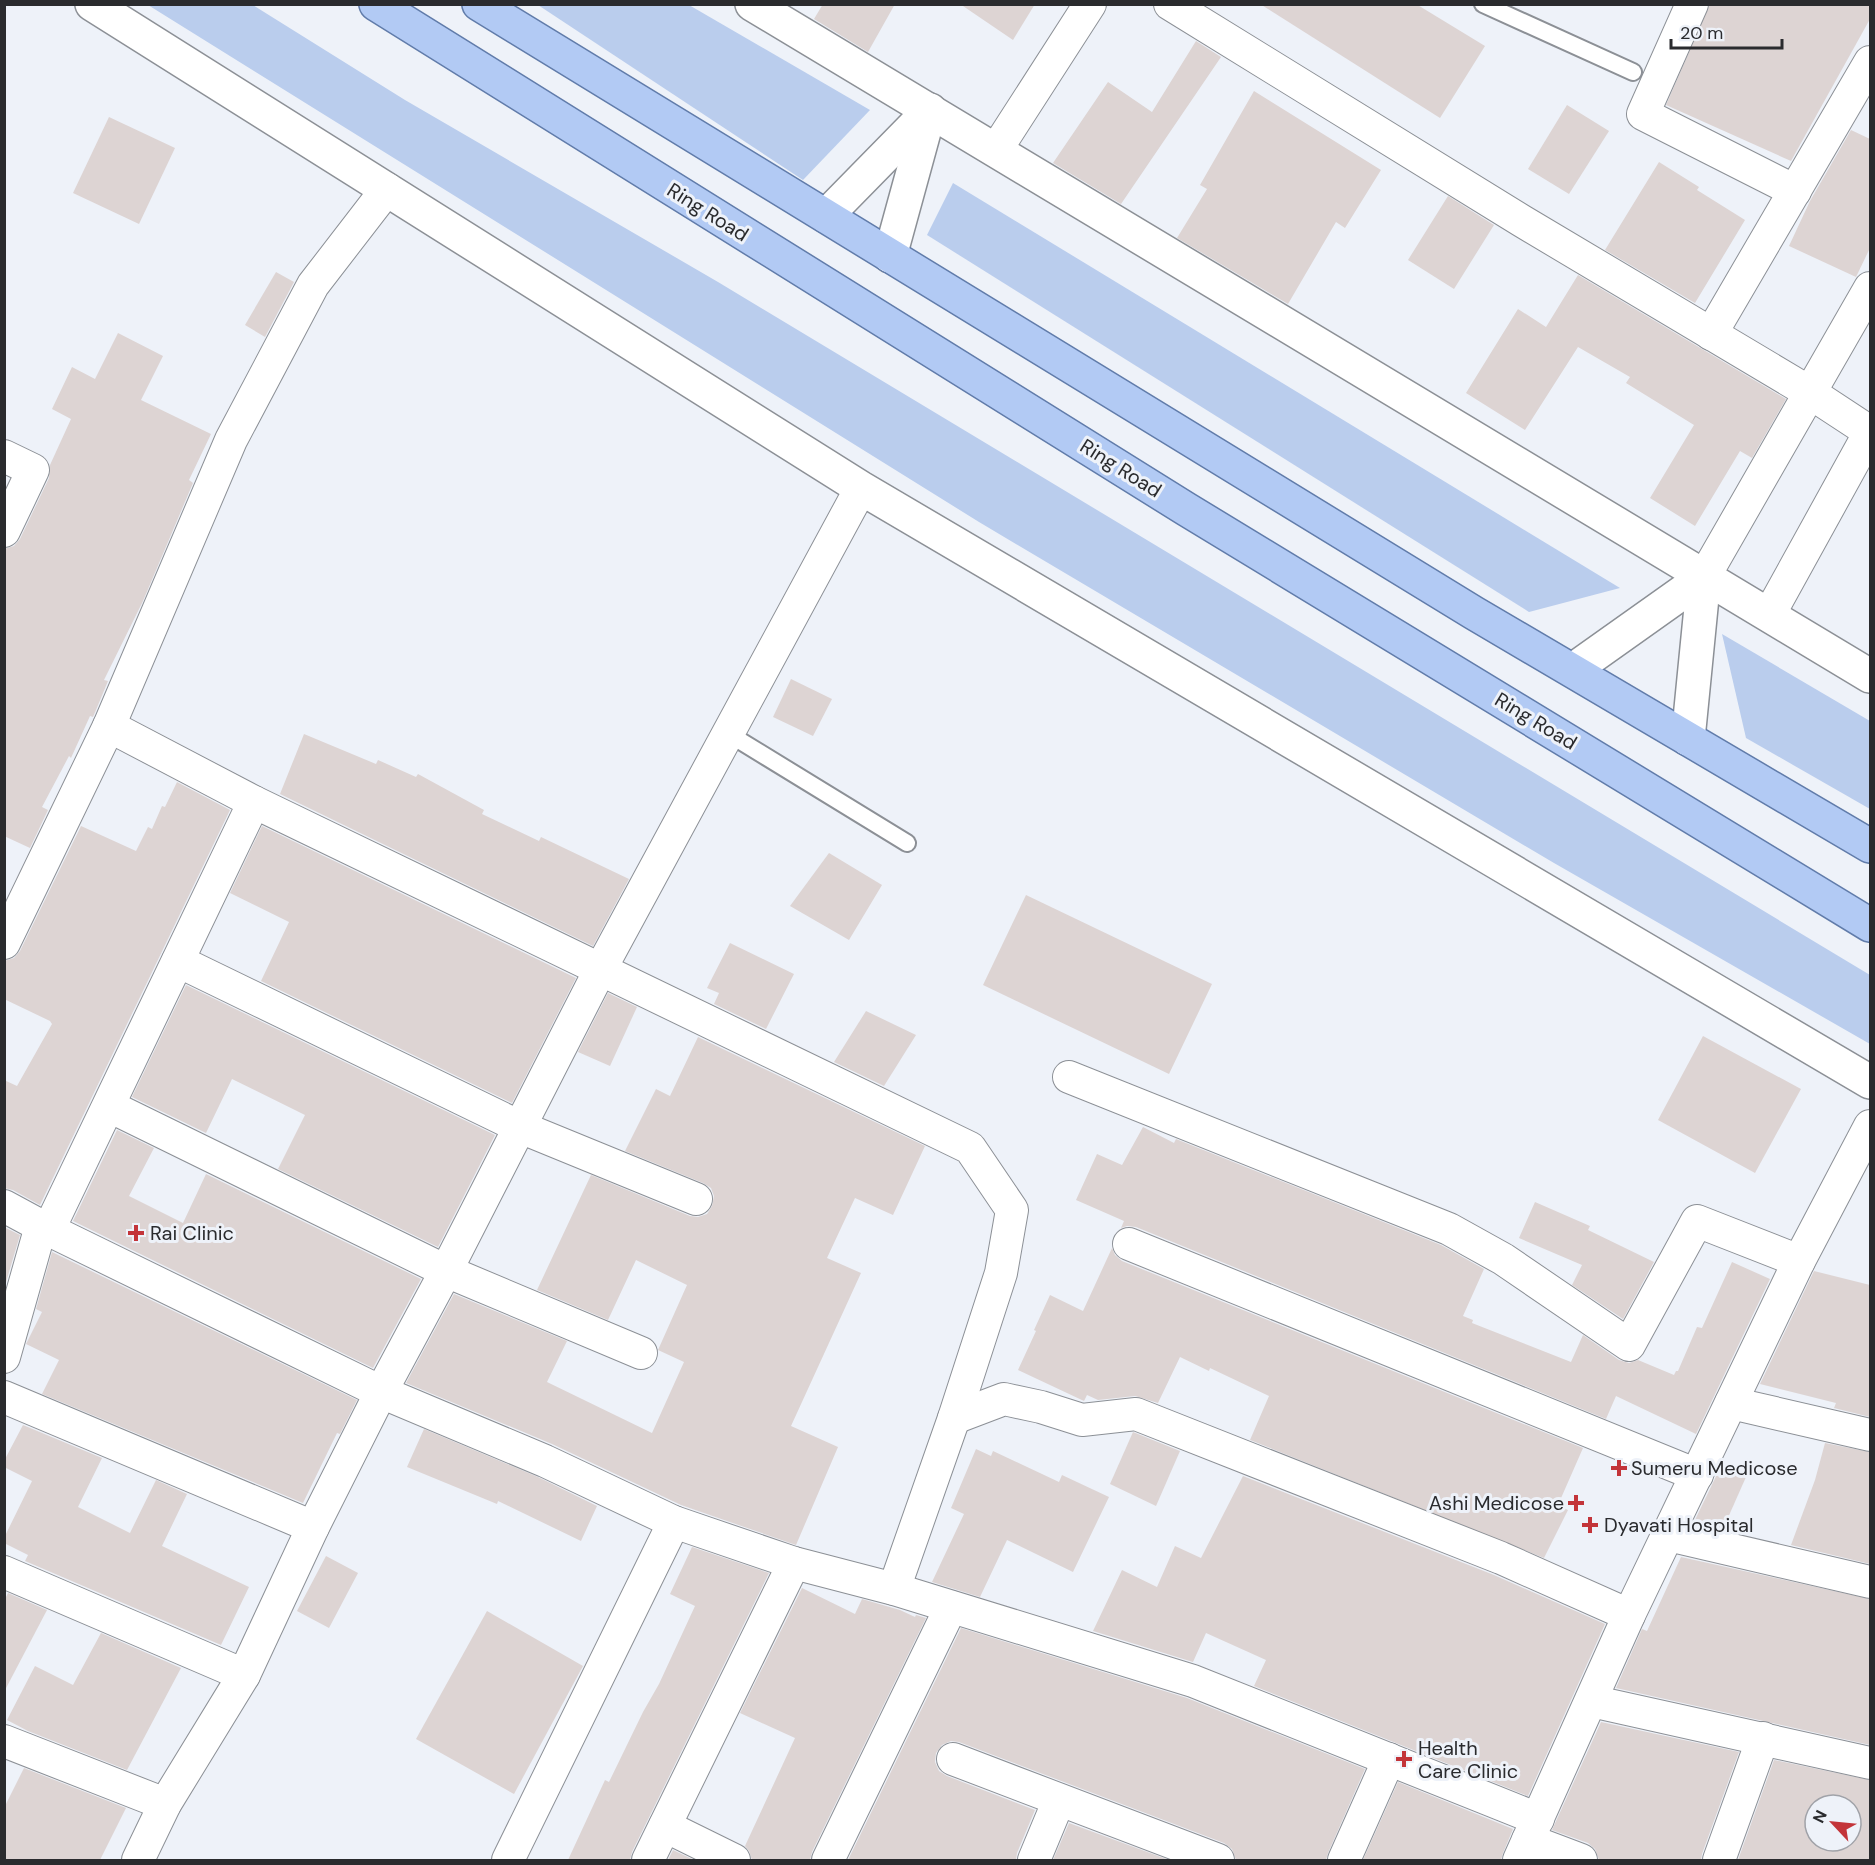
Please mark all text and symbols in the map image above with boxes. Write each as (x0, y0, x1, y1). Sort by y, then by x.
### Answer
scale bar (1671, 12, 1782, 50)
text: 20 m (1680, 21, 1723, 45)
street label: Ring Road (662, 177, 754, 247)
street label: Ring Road (1075, 433, 1167, 503)
street label: Ring Road (1490, 686, 1582, 756)
place label: Rai Clinic (150, 1220, 234, 1246)
marker: Rai Clinic (127, 1224, 145, 1242)
place label: Sumeru Medicose (1631, 1455, 1798, 1481)
marker: Sumeru Medicose (1612, 1461, 1626, 1475)
place label: Ashi Medicose (1429, 1490, 1564, 1516)
marker: Ashi Medicose (1569, 1496, 1583, 1510)
place label: Dyavati Hospital (1604, 1512, 1753, 1538)
marker: Dyavati Hospital (1581, 1516, 1599, 1534)
place label: Health Care Clinic (1418, 1735, 1518, 1784)
marker: Health Care Clinic (1395, 1750, 1413, 1768)
north arrow (1803, 1793, 1863, 1853)
text: N (1808, 1807, 1832, 1826)

